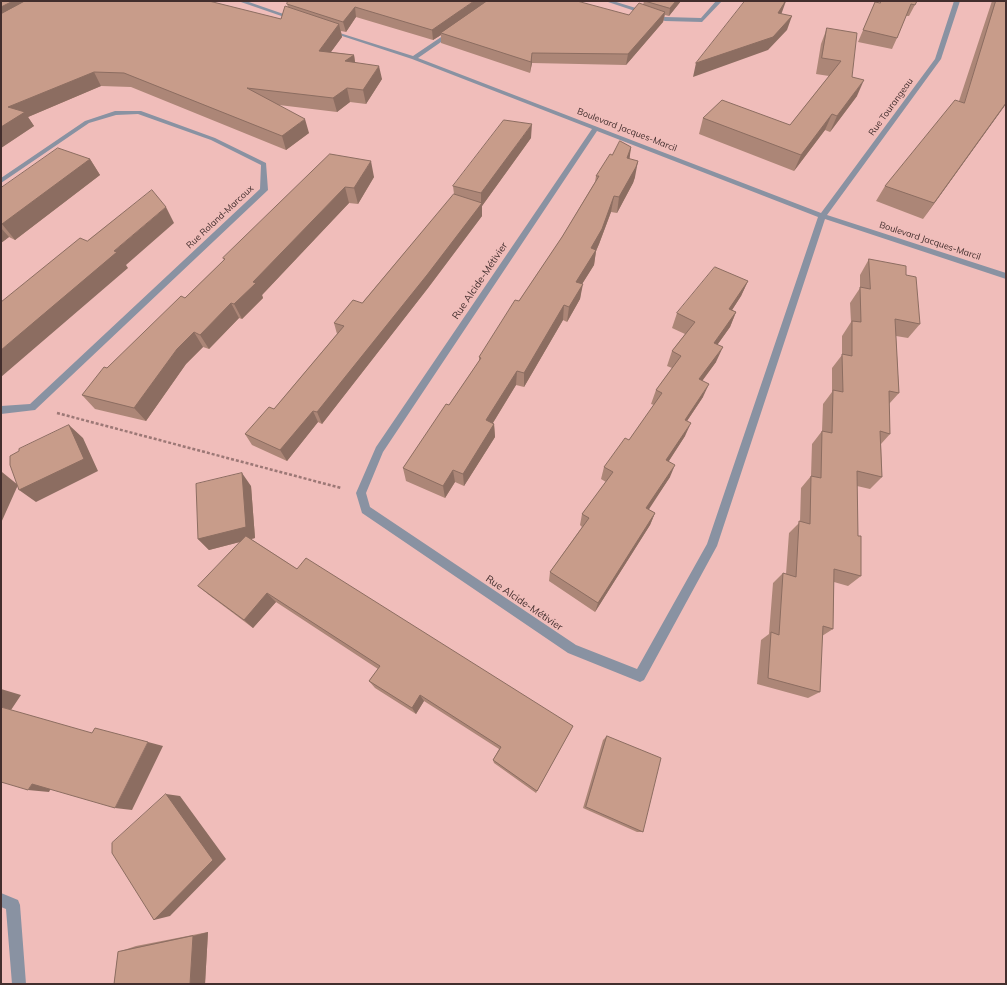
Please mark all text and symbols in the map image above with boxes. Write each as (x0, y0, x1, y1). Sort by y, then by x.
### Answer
street label: Rue Tourangeau (866, 76, 916, 138)
street label: Boulevard Jacques-Marcil (576, 106, 678, 154)
street label: Rue Roland-Marcoux (184, 183, 256, 251)
street label: Boulevard Jacques-Marcil (878, 219, 982, 263)
street label: Rue Alcide-Métivier (450, 240, 510, 322)
street label: Rue Alcide-Métivier (483, 573, 565, 633)

